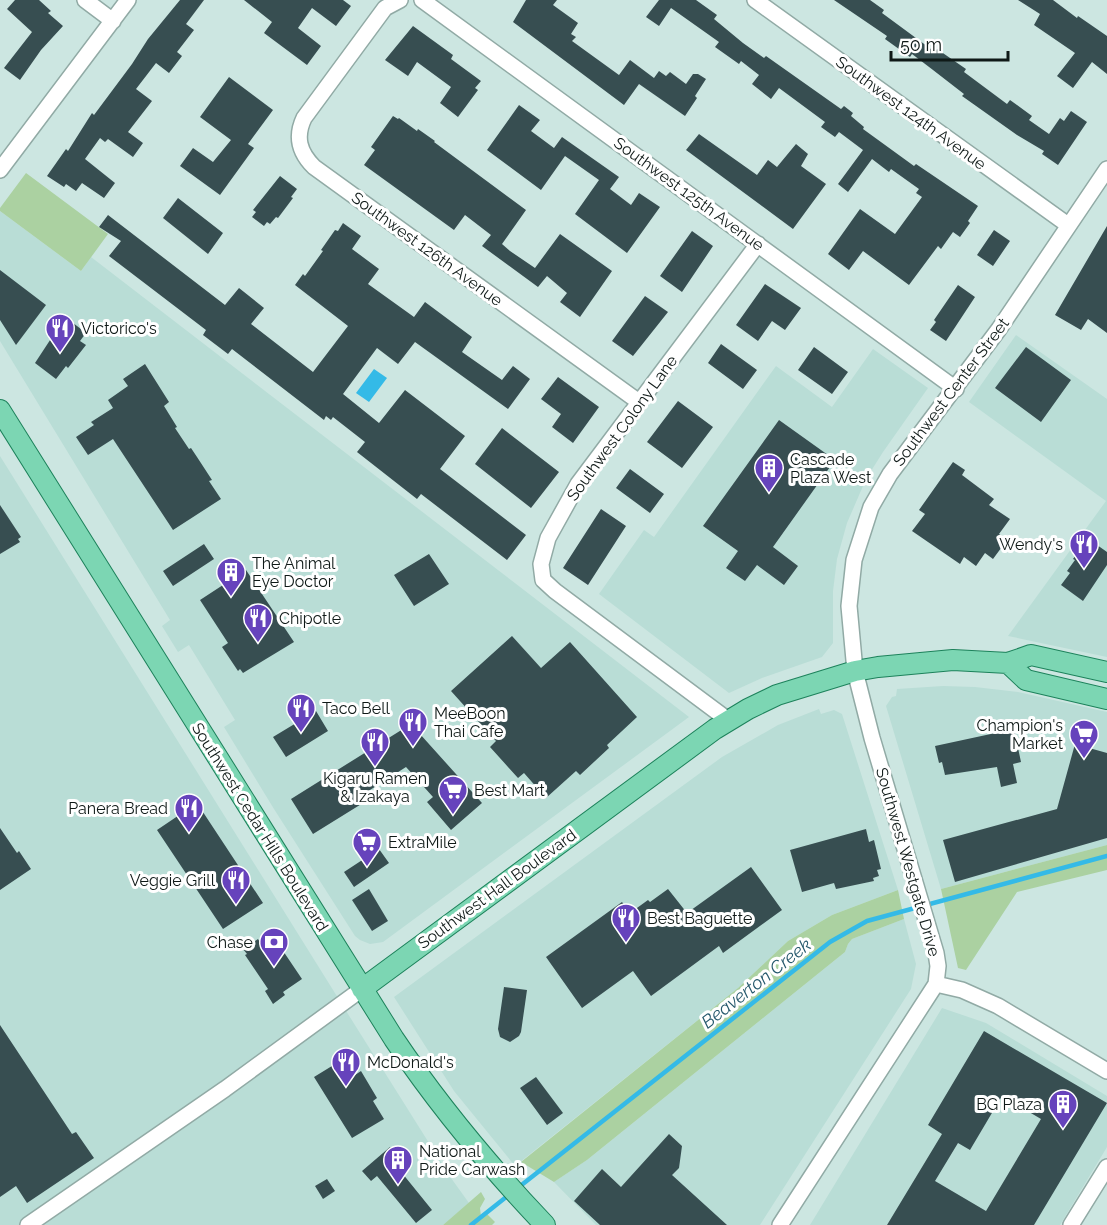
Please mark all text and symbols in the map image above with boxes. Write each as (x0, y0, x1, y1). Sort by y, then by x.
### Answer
scale bar (891, 24, 1008, 62)
text: 50 m (900, 34, 942, 55)
street label: Southwest 124th Avenue (832, 52, 990, 174)
street label: Southwest 125th Avenue (610, 133, 768, 255)
street label: Southwest 126th Avenue (348, 188, 506, 310)
restaurant icon: Victorico's (44, 312, 76, 354)
street label: Southwest Center Street (889, 314, 1013, 470)
place label: Victorico's (81, 319, 157, 338)
street label: Southwest Colony Lane (563, 352, 681, 504)
place label: Cascade Plaza West (790, 450, 872, 487)
building icon: Cascade Plaza West (753, 452, 785, 494)
restaurant icon: Wendy's (1068, 528, 1100, 570)
place label: Wendy's (999, 535, 1063, 554)
place label: The Animal Eye Doctor (252, 554, 336, 591)
building icon: The Animal Eye Doctor (215, 556, 247, 598)
restaurant icon: Chipotle (242, 602, 274, 644)
place label: Chipotle (279, 609, 341, 628)
restaurant icon: Taco Bell (285, 692, 317, 734)
place label: Taco Bell (322, 699, 391, 718)
place label: MeeBoon Thai Cafe (434, 704, 506, 741)
restaurant icon: MeeBoon Thai Cafe (397, 706, 429, 748)
place label: Champion's Market (976, 716, 1064, 753)
supermarket icon: Champion's Market (1068, 718, 1100, 760)
street label: Southwest Cedar Hills Boulevard (188, 719, 332, 935)
restaurant icon: Kigaru Ramen & Izakaya (359, 726, 391, 768)
street label: Southwest Westgate Drive (872, 765, 944, 959)
place label: Kigaru Ramen & Izakaya (323, 769, 427, 806)
supermarket icon: Best Mart (437, 774, 469, 816)
place label: Best Mart (474, 781, 546, 800)
restaurant icon: Panera Bread (173, 792, 205, 834)
place label: Panera Bread (68, 799, 168, 818)
street label: Southwest Hall Boulevard (414, 825, 580, 953)
supermarket icon: ExtraMile (351, 826, 383, 868)
place label: ExtraMile (388, 833, 457, 852)
restaurant icon: Veggie Grill (220, 864, 252, 906)
place label: Veggie Grill (130, 871, 216, 890)
restaurant icon: Best Baguette (610, 902, 642, 944)
place label: Best Baguette (647, 909, 752, 928)
bank icon: Chase (258, 926, 290, 968)
place label: Chase (207, 933, 253, 952)
water label: Beaverton Creek (697, 933, 815, 1032)
restaurant icon: McDonald's (330, 1046, 362, 1088)
place label: McDonald's (367, 1053, 454, 1072)
building icon: BG Plaza (1047, 1088, 1079, 1130)
place label: BG Plaza (976, 1095, 1042, 1114)
place label: National Pride Carwash (419, 1142, 525, 1179)
building icon: National Pride Carwash (382, 1144, 414, 1186)

